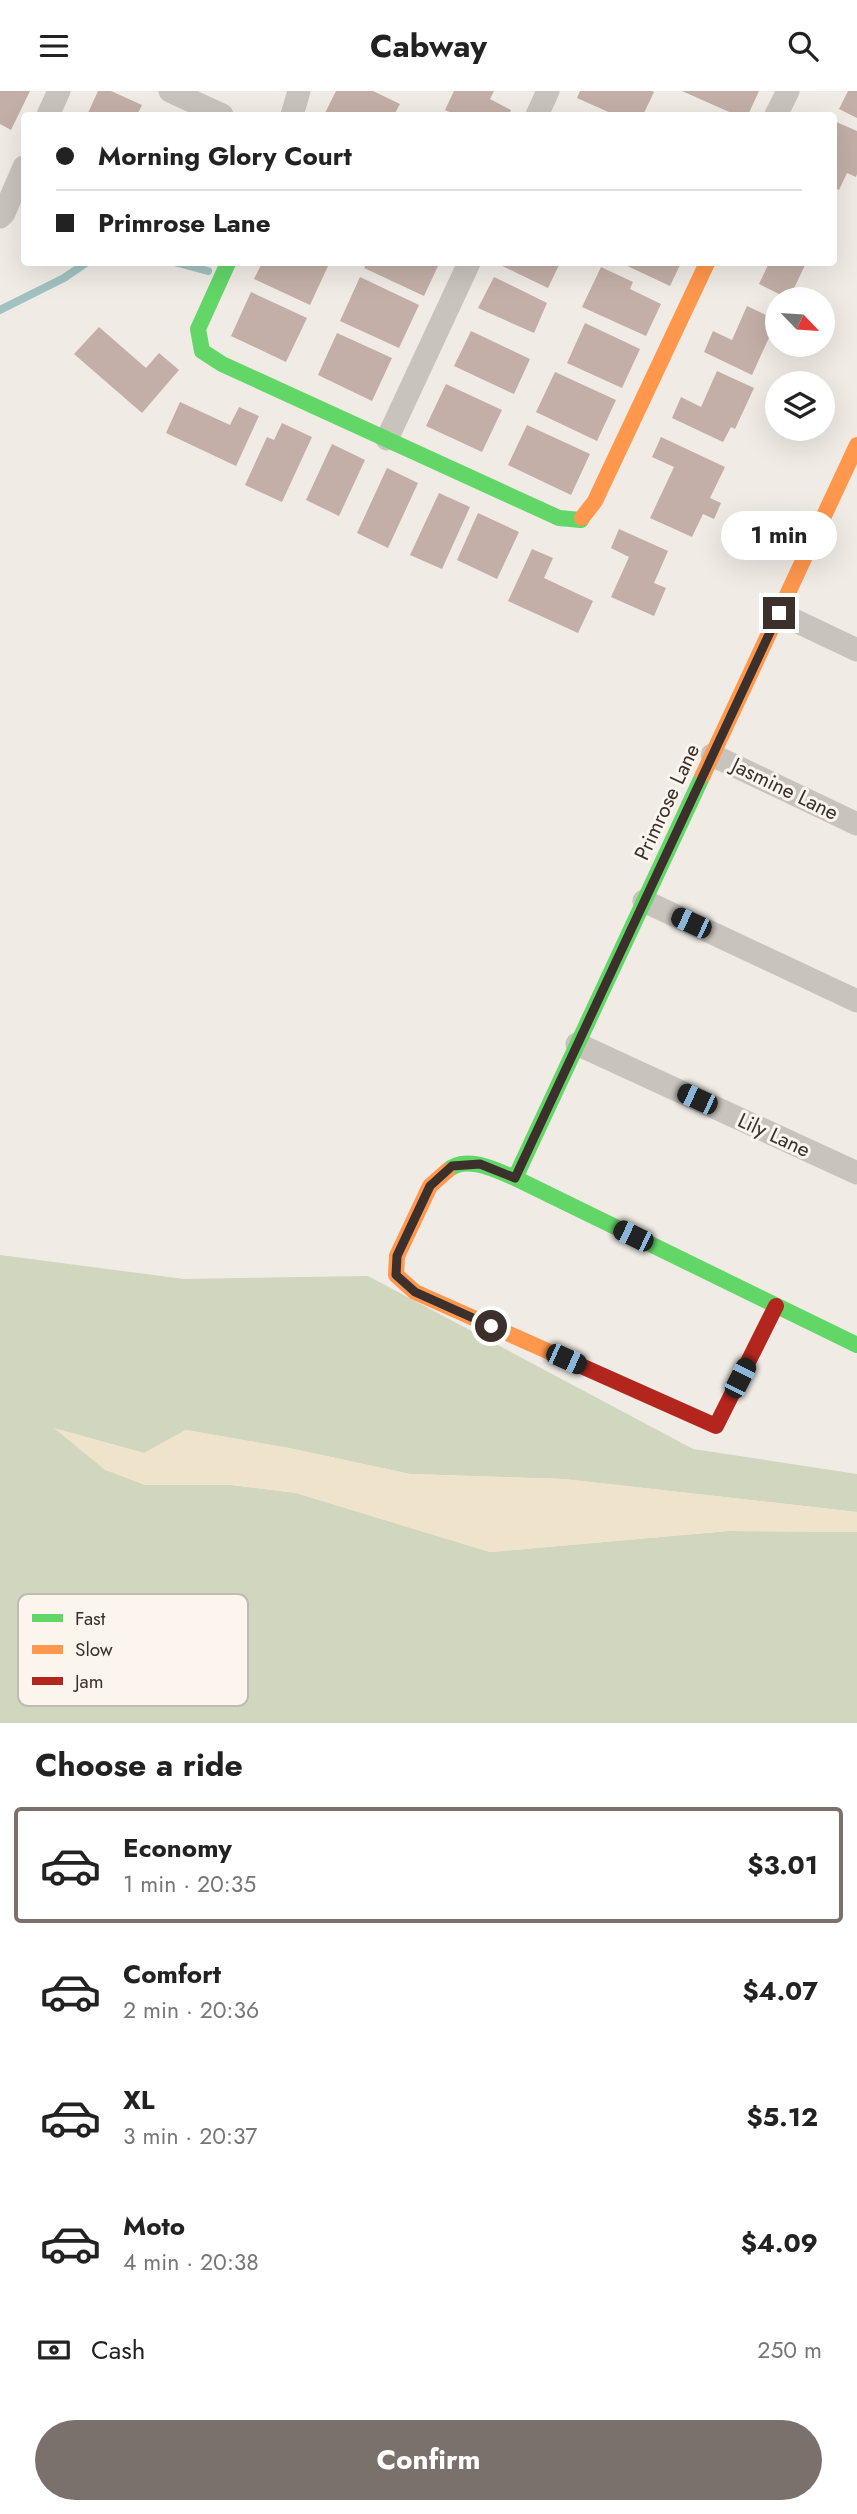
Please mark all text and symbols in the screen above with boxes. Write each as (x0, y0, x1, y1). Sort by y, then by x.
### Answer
text: Cabway (370, 23, 487, 69)
icon: menu (35, 27, 73, 65)
icon: search (784, 27, 822, 65)
text: Morning Glory Court (98, 137, 352, 175)
text: Primrose Lane (98, 204, 271, 242)
north arrow (765, 287, 835, 357)
map controls (765, 287, 835, 441)
button: layers (765, 371, 835, 441)
callout: 1 min (721, 511, 837, 561)
text: 1 min (750, 518, 808, 552)
route end (763, 597, 795, 629)
street label: Primrose Lane (627, 739, 707, 865)
street label: Jasmine Lane (724, 749, 843, 828)
car (668, 905, 715, 941)
car (674, 1081, 721, 1117)
street label: Lily Lane (733, 1105, 815, 1165)
car (610, 1217, 657, 1255)
route start (475, 1310, 507, 1342)
car (543, 1341, 590, 1377)
car (722, 1355, 759, 1401)
legend (18, 1594, 248, 1706)
text: Fast (75, 1605, 106, 1632)
text: Slow (75, 1636, 113, 1663)
text: Jam (72, 1668, 104, 1695)
text: Choose a ride (35, 1742, 243, 1788)
text: Economy (123, 1829, 232, 1867)
icon: car (39, 1834, 102, 1897)
text: $3.01 (747, 1846, 818, 1884)
text: 1 min · 20:35 (123, 1867, 256, 1901)
text: Comfort (123, 1955, 221, 1993)
icon: car (39, 1960, 102, 2023)
text: $4.07 (742, 1972, 818, 2010)
text: 2 min · 20:36 (123, 1993, 259, 2027)
text: XL (123, 2081, 155, 2119)
icon: car (39, 2086, 102, 2149)
text: $5.12 (746, 2098, 818, 2136)
text: 3 min · 20:37 (123, 2119, 257, 2153)
text: Moto (123, 2207, 185, 2245)
icon: car (39, 2212, 102, 2275)
text: $4.09 (741, 2224, 818, 2262)
text: 4 min · 20:38 (123, 2245, 259, 2279)
icon: cash (35, 2331, 73, 2369)
text: Cash (91, 2331, 145, 2369)
text: 250 m (757, 2333, 822, 2367)
button: Confirm (35, 2420, 822, 2500)

